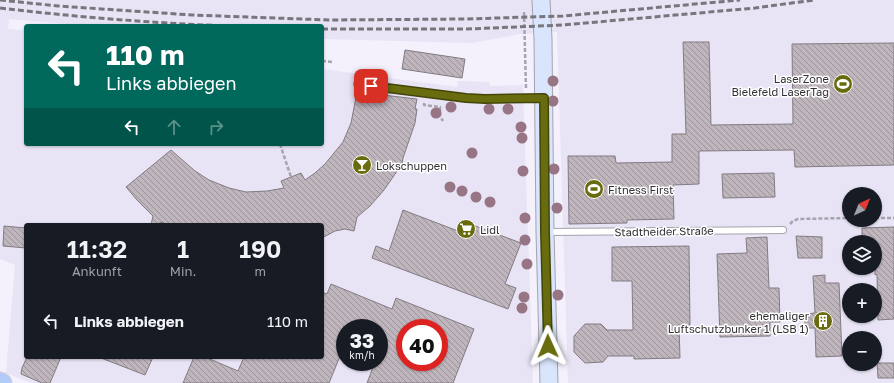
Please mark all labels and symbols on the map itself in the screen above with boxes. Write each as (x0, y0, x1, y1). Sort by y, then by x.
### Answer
pin (354, 69, 388, 103)
place label: LaserZone Bielefeld LaserTag (732, 72, 829, 98)
sports icon: LaserZone Bielefeld LaserTag (832, 73, 854, 95)
bar icon: Lokschuppen (351, 154, 373, 176)
place label: Lokschuppen (376, 159, 447, 172)
sports icon: Fitness First (583, 178, 605, 200)
place label: Fitness First (608, 183, 673, 196)
north arrow (842, 187, 882, 227)
supermarket icon: Lidl (455, 218, 477, 240)
place label: Lidl (480, 223, 500, 236)
street label: Stadtheider Straße (614, 224, 714, 238)
place label: ehemaliger Luftschutzbunker 1 (LSB 1) (668, 309, 810, 335)
building icon: ehemaliger Luftschutzbunker 1 (LSB 1) (812, 310, 834, 332)
speed limit sign: 40 (396, 319, 448, 371)
position arrow (527, 325, 569, 367)

